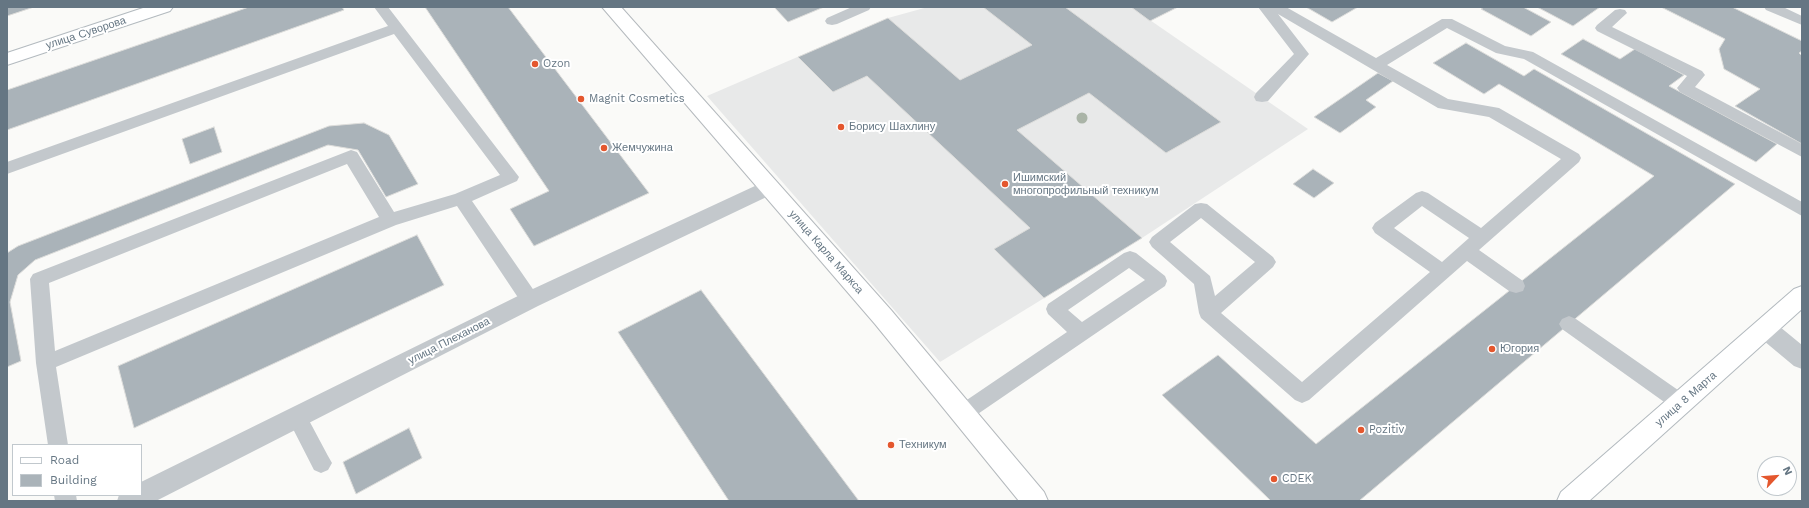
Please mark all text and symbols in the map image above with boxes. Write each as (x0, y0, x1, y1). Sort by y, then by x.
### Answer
street label: улица Суворова (44, 14, 128, 52)
place label: Ozon (543, 57, 570, 71)
marker: Ozon (530, 59, 540, 69)
place label: Magnit Cosmetics (589, 92, 685, 106)
marker: Magnit Cosmetics (576, 94, 586, 104)
place label: Борису Шахлину (849, 120, 935, 134)
marker: Борису Шахлину (836, 122, 846, 132)
place label: Жемчужина (612, 141, 673, 155)
marker: Жемчужина (599, 143, 609, 153)
place label: Ишимский многопрофильный техникум (1013, 171, 1158, 197)
marker: Ишимский многопрофильный техникум (1000, 179, 1010, 189)
street label: улица Карла Маркса (786, 207, 866, 297)
street label: улица Плеханова (406, 315, 492, 367)
place label: Югория (1500, 342, 1539, 356)
marker: Югория (1487, 344, 1497, 354)
street label: улица 8 Марта (1653, 369, 1719, 429)
place label: Pozitiv (1369, 423, 1404, 437)
marker: Pozitiv (1356, 425, 1366, 435)
place label: Техникум (899, 438, 947, 452)
marker: Техникум (886, 440, 896, 450)
legend (12, 444, 142, 496)
text: Road (50, 453, 79, 467)
north arrow (1757, 456, 1797, 496)
text: N (1780, 464, 1795, 477)
place label: CDEK (1282, 472, 1312, 486)
text: Building (50, 473, 97, 487)
marker: CDEK (1269, 474, 1279, 484)

